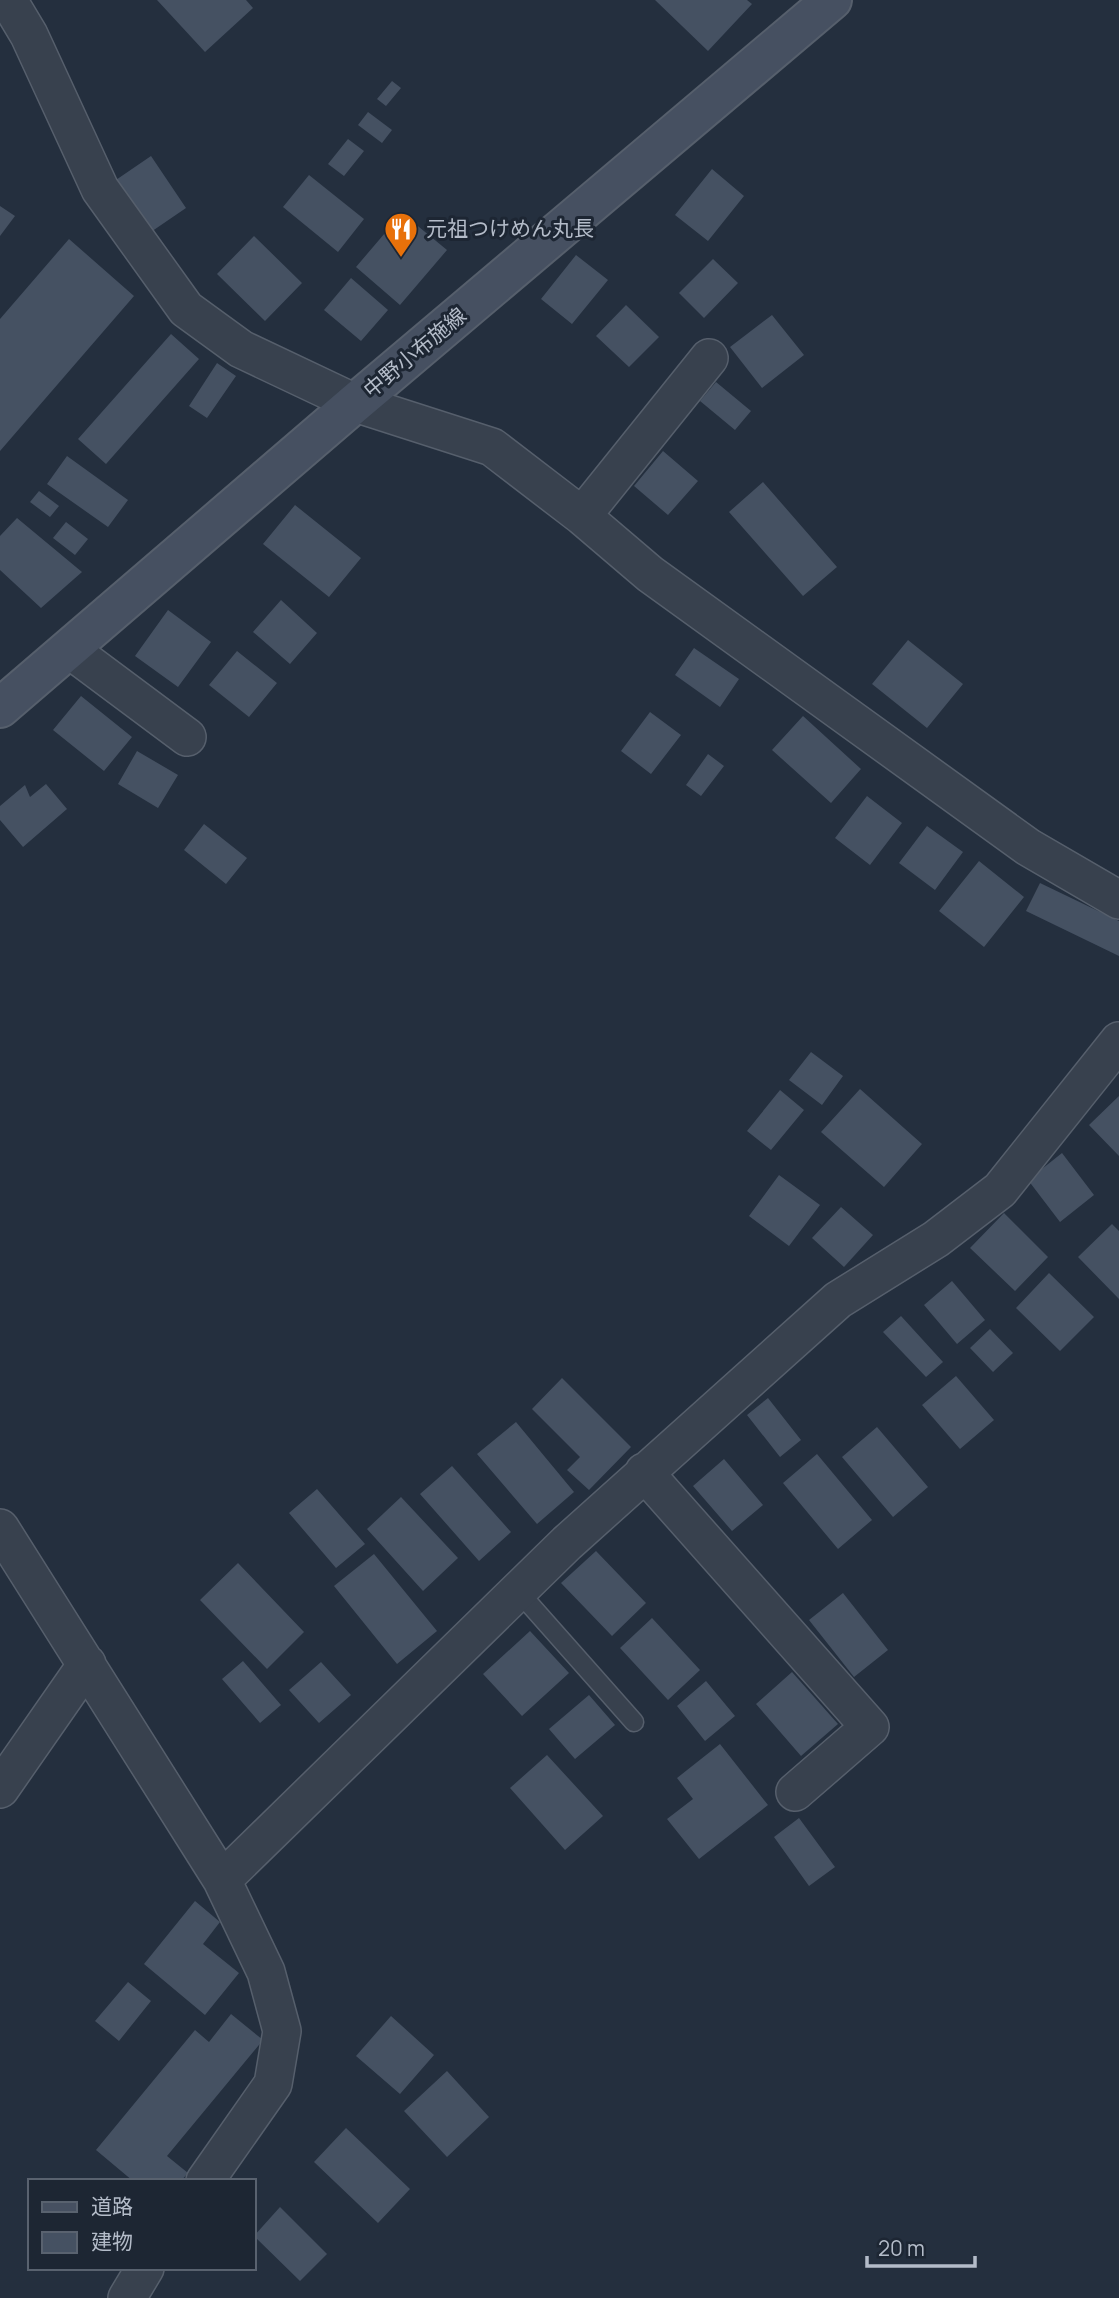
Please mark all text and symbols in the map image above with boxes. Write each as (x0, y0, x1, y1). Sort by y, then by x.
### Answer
restaurant icon: 元祖つけめん丸長 (382, 210, 420, 259)
place label: 元祖つけめん丸長 (426, 214, 594, 242)
street label: 中野小布施線 (357, 301, 472, 403)
legend (28, 2179, 256, 2270)
text: 道路 (91, 2192, 133, 2220)
scale bar (867, 2224, 976, 2268)
text: 建物 (91, 2227, 133, 2255)
text: 20 m (878, 2234, 925, 2262)

